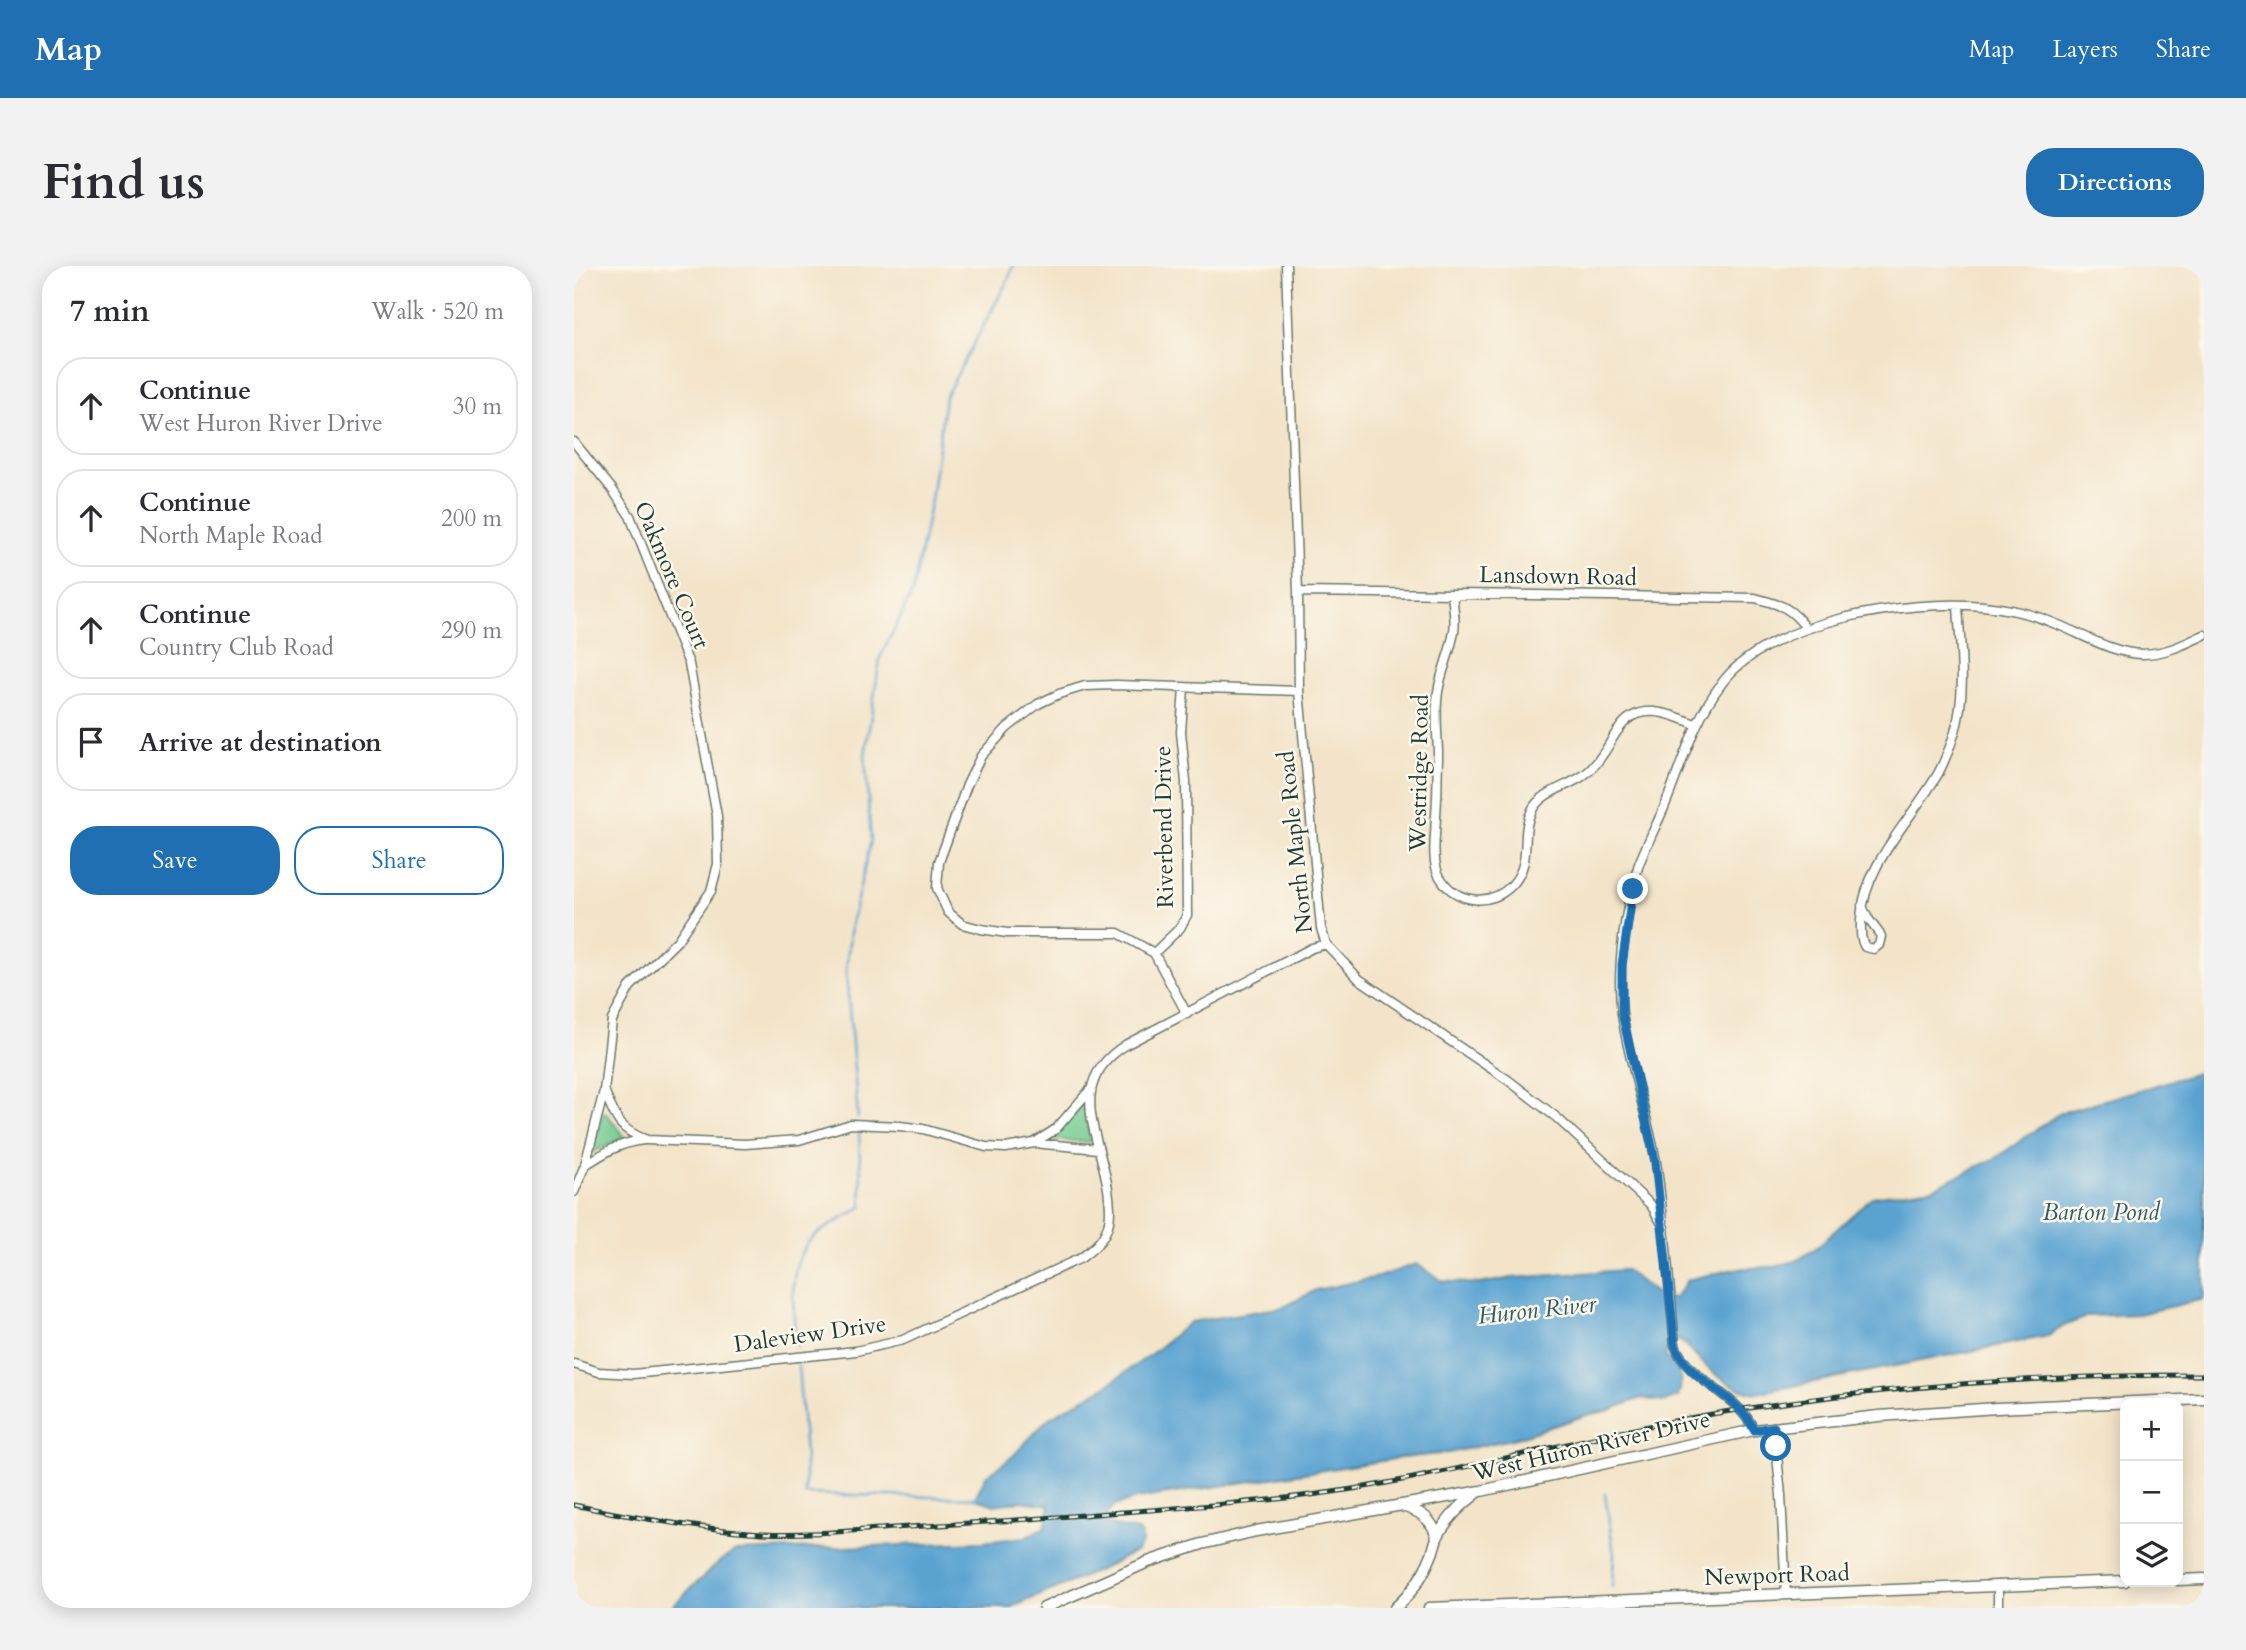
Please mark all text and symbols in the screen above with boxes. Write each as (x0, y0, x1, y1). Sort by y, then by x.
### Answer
text: Map (35, 27, 102, 72)
text: Map (1969, 33, 2015, 66)
text: Layers (2053, 33, 2118, 66)
text: Share (2156, 33, 2211, 66)
button: Directions (2026, 148, 2204, 217)
text: Find us (42, 149, 205, 216)
text: 7 min (70, 291, 150, 332)
text: Walk · 520 m (371, 296, 504, 327)
text: Continue (139, 373, 251, 408)
icon: ahead (72, 387, 110, 425)
text: 30 m (453, 391, 502, 422)
text: West Huron River Drive (139, 408, 383, 439)
text: Continue (139, 485, 251, 520)
street label: Oakmore Court (627, 497, 717, 653)
icon: ahead (72, 499, 110, 537)
text: 200 m (441, 503, 502, 534)
text: North Maple Road (139, 520, 322, 551)
street label: Lansdown Road (1479, 559, 1638, 593)
text: Continue (139, 597, 251, 632)
icon: ahead (72, 611, 110, 649)
text: 290 m (441, 615, 502, 646)
text: Country Club Road (139, 632, 334, 663)
street label: Westridge Road (1402, 693, 1436, 853)
icon: arrive (72, 723, 110, 761)
text: Arrive at destination (139, 725, 382, 760)
street label: Riverbend Drive (1147, 745, 1181, 909)
street label: North Maple Road (1270, 748, 1320, 935)
button: Save (70, 826, 280, 895)
button: Share (294, 826, 504, 895)
route end (1617, 873, 1648, 904)
water label: Barton Pond (2042, 1196, 2161, 1229)
water label: Huron River (1476, 1287, 1599, 1333)
street label: Daleview Drive (732, 1308, 888, 1360)
map controls (2120, 1398, 2183, 1587)
button: + (2120, 1398, 2183, 1461)
street label: West Huron River Drive (1468, 1404, 1713, 1489)
route start (1760, 1430, 1791, 1461)
button: − (2120, 1461, 2183, 1524)
button: layers (2120, 1524, 2183, 1587)
street label: Newport Road (1704, 1557, 1851, 1593)

